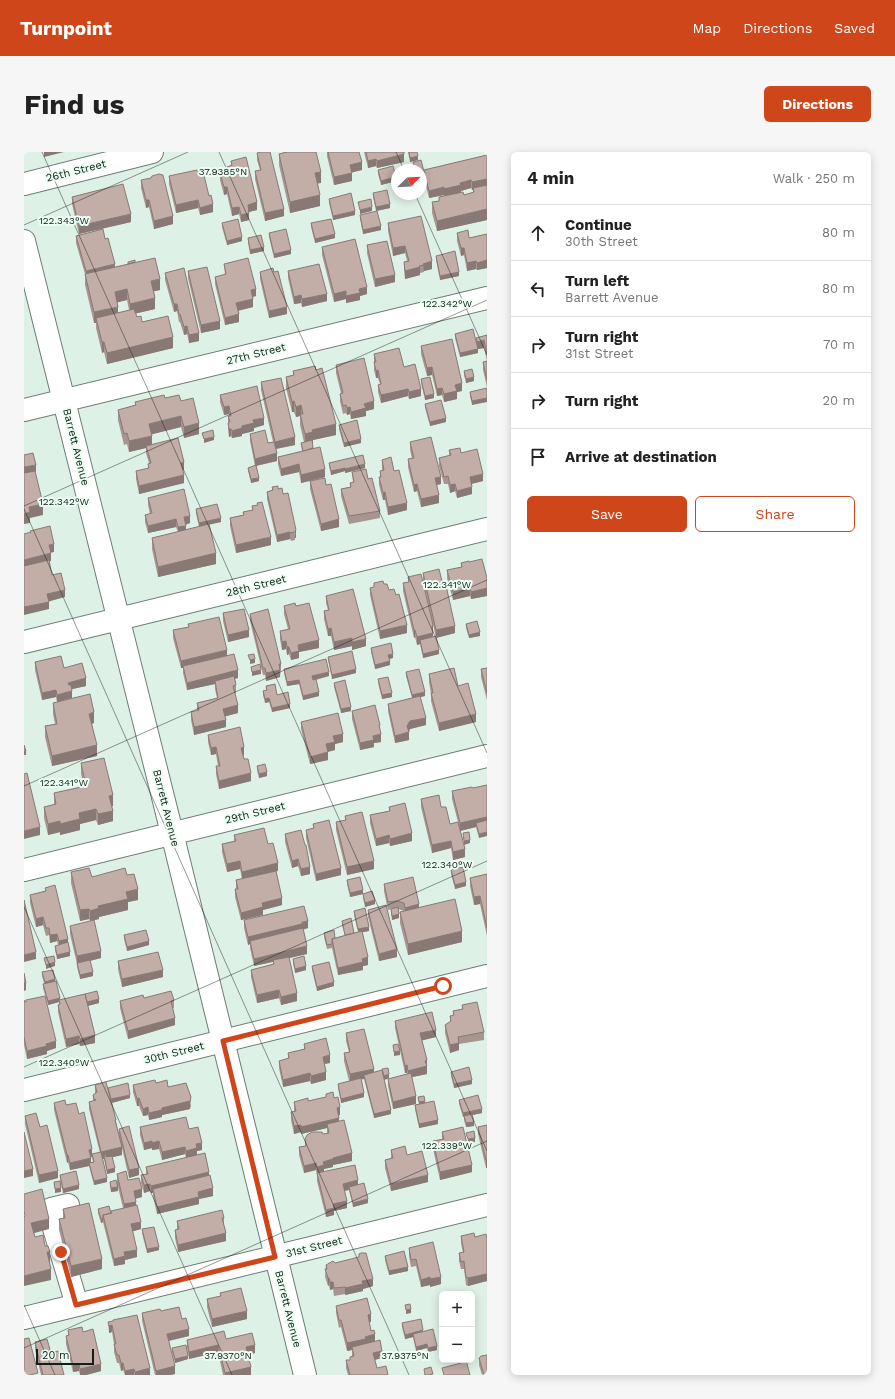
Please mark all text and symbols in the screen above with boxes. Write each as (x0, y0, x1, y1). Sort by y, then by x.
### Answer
text: Turnpoint (20, 17, 112, 40)
text: Map (693, 20, 721, 36)
text: Directions (743, 20, 812, 36)
text: Saved (834, 20, 875, 36)
button: Directions (764, 86, 871, 122)
text: Find us (24, 88, 124, 121)
street label: 26th Street (45, 157, 108, 185)
north arrow (391, 164, 427, 200)
text: 37.9385°N (199, 166, 247, 177)
text: 4 min (527, 168, 574, 188)
text: Walk · 250 m (773, 171, 855, 186)
text: 122.343°W (39, 215, 89, 226)
text: Continue (565, 216, 632, 234)
icon: ahead (527, 222, 549, 244)
text: 80 m (822, 225, 855, 240)
text: 30th Street (565, 234, 638, 249)
text: Turn left (565, 272, 629, 290)
icon: left (527, 278, 549, 300)
text: 80 m (822, 281, 855, 296)
text: Barrett Avenue (565, 290, 659, 305)
text: 122.342°W (422, 298, 472, 309)
text: Turn right (565, 328, 638, 346)
icon: right (527, 334, 549, 356)
text: 70 m (823, 337, 855, 352)
street label: 27th Street (225, 340, 287, 368)
text: 31st Street (565, 346, 634, 361)
icon: right (527, 390, 549, 412)
text: Turn right (565, 392, 638, 410)
text: 20 m (823, 393, 855, 408)
street label: Barrett Avenue (60, 407, 92, 487)
icon: arrive (527, 446, 549, 468)
text: Arrive at destination (565, 448, 717, 466)
text: 122.342°W (39, 496, 89, 507)
button: Save (527, 496, 687, 532)
button: Share (695, 496, 855, 532)
street label: 28th Street (225, 572, 288, 600)
text: 122.341°W (423, 579, 471, 590)
street label: Barrett Avenue (150, 768, 182, 848)
text: 122.341°W (40, 777, 88, 788)
street label: 29th Street (224, 799, 287, 827)
text: 122.340°W (422, 859, 473, 870)
route start (434, 977, 452, 995)
street label: 30th Street (143, 1039, 206, 1067)
text: 122.340°W (39, 1057, 90, 1068)
text: 122.339°W (422, 1140, 473, 1151)
street label: 31st Street (284, 1234, 344, 1260)
route end (52, 1243, 70, 1261)
street label: Barrett Avenue (272, 1269, 304, 1349)
map controls (439, 1291, 475, 1363)
button: + (439, 1291, 475, 1327)
button: − (439, 1327, 475, 1363)
scale bar (36, 1347, 94, 1366)
text: 20 m (42, 1349, 70, 1362)
text: 37.9370°N (204, 1350, 252, 1361)
text: 37.9375°N (381, 1350, 429, 1361)

